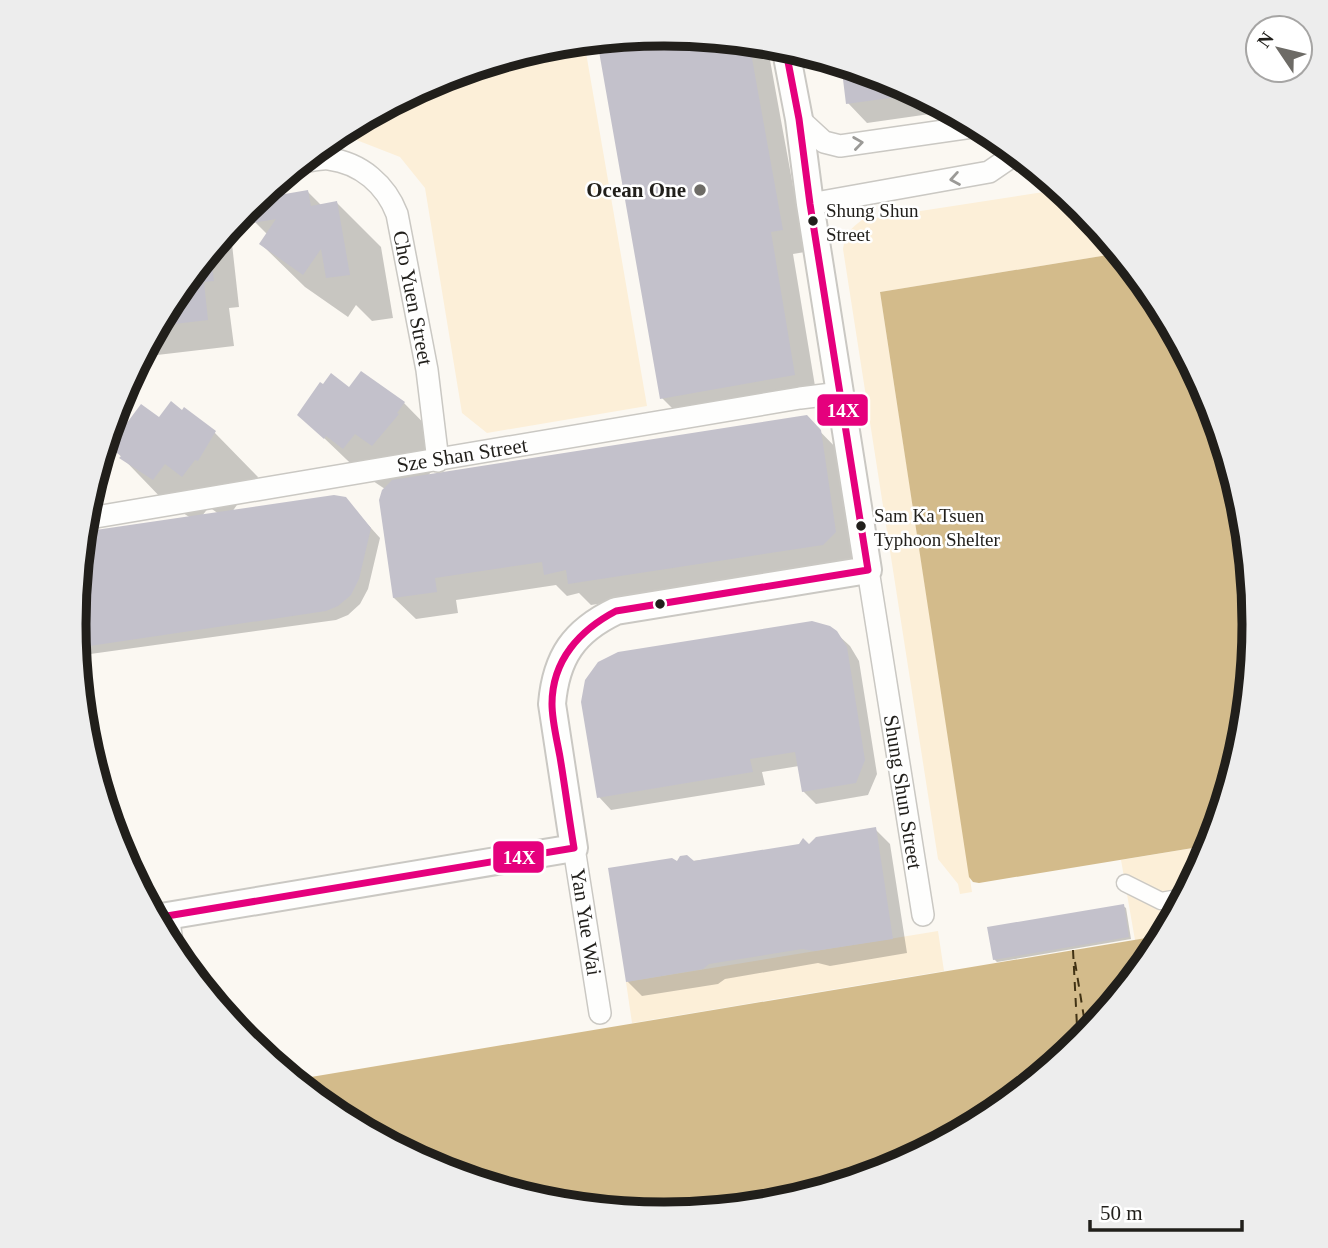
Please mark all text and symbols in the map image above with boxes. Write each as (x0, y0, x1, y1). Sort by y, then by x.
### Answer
north arrow (1244, 14, 1314, 84)
text: N (1253, 28, 1278, 51)
one-way arrow (852, 136, 863, 151)
one-way arrow (949, 171, 961, 186)
place label: Ocean One (586, 178, 686, 202)
marker: Ocean One (692, 182, 708, 198)
place label: Shung Shun Street (826, 200, 919, 245)
marker: Shung Shun Street (806, 214, 820, 228)
street label: Cho Yuen Street (388, 229, 438, 368)
line badge: 14X (816, 393, 869, 427)
text: 14X (827, 400, 860, 421)
street label: Sze Shan Street (395, 433, 529, 477)
place label: Sam Ka Tsuen Typhoon Shelter (874, 505, 1001, 550)
marker: Sam Ka Tsuen Typhoon Shelter (854, 519, 868, 533)
unlabelled marker (653, 597, 667, 611)
street label: Shung Shun Street (879, 713, 927, 871)
line badge: 14X (492, 840, 545, 874)
text: 14X (503, 847, 536, 868)
street label: Yan Yue Wai (566, 867, 606, 977)
scale bar (1090, 1188, 1242, 1232)
text: 50 m (1100, 1201, 1143, 1225)

